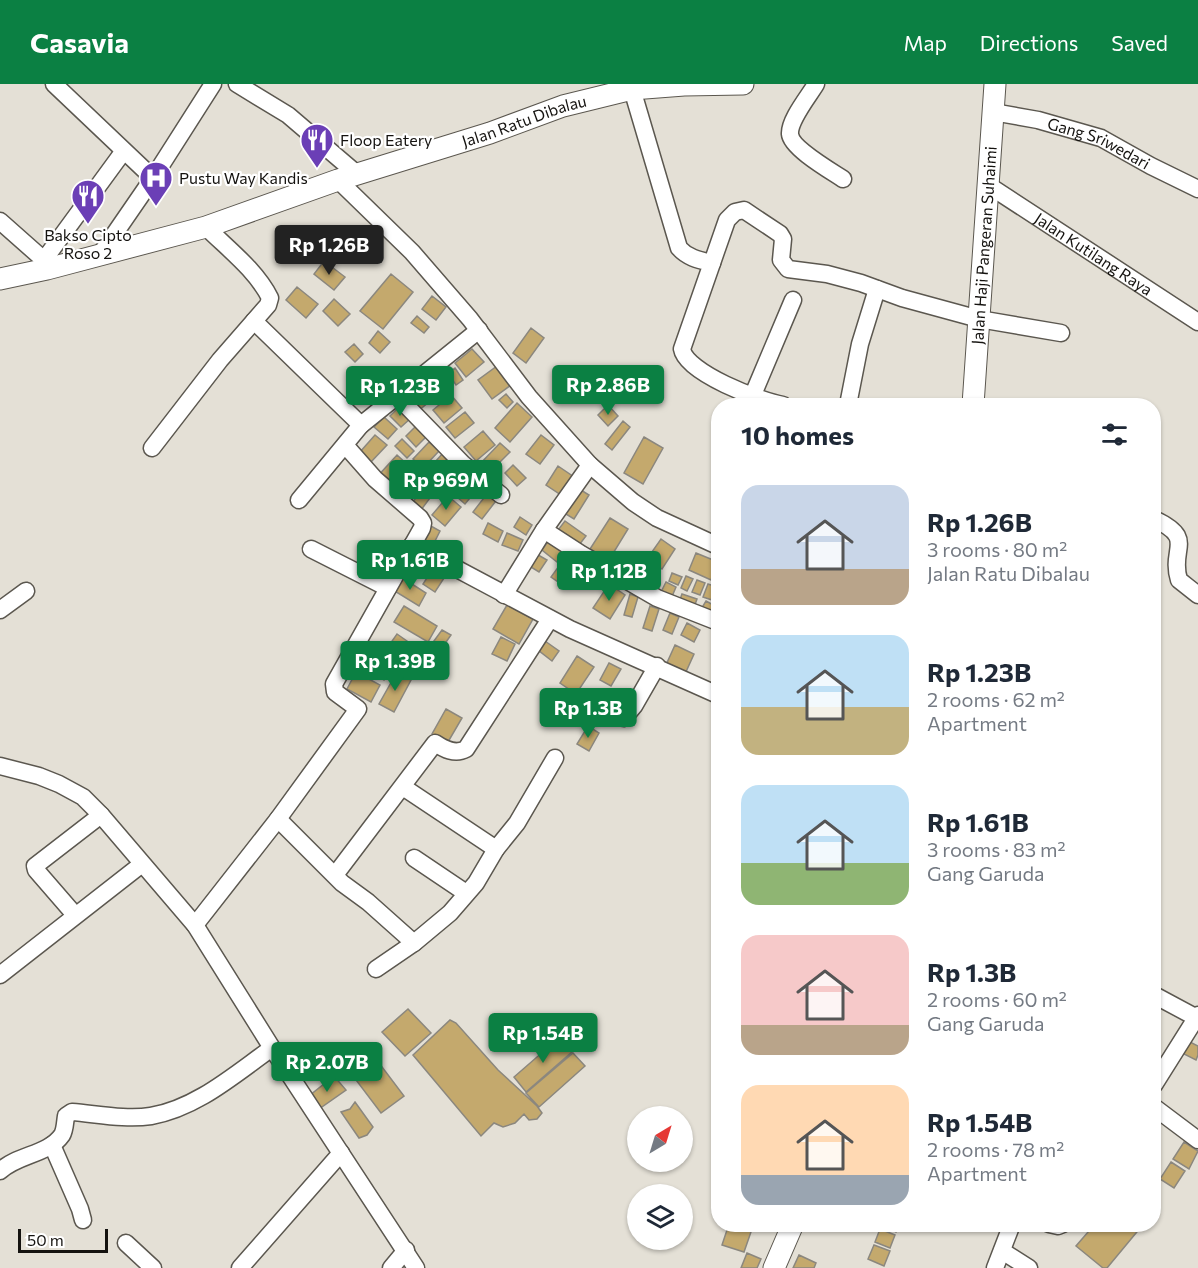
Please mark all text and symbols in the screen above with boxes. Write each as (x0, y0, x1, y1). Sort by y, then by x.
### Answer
text: Casavia (30, 25, 129, 59)
text: Map (904, 30, 947, 55)
text: Directions (980, 30, 1078, 55)
text: Saved (1111, 30, 1168, 55)
street label: Jalan Ratu Dibalau (459, 91, 588, 150)
street label: Gang Sriwedari (1045, 113, 1154, 173)
restaurant icon: Floop Eatery (299, 122, 335, 169)
place label: Floop Eatery (340, 130, 432, 149)
street label: Jalan Haji Pangeran Suhaimi (967, 145, 1000, 345)
hospital icon: Pustu Way Kandis (138, 160, 174, 207)
place label: Pustu Way Kandis (179, 168, 308, 187)
restaurant icon: Bakso Cipto Roso 2 (70, 178, 106, 225)
street label: Jalan Kutilang Raya (1031, 208, 1156, 299)
place label: Bakso Cipto Roso 2 (44, 225, 132, 262)
pin: Rp 1.26B (267, 225, 391, 276)
text: Rp 1.26B (289, 232, 369, 256)
pin: Rp 2.86B (546, 365, 670, 416)
pin: Rp 1.23B (338, 366, 462, 417)
text: Rp 2.86B (566, 372, 650, 396)
text: Rp 1.23B (360, 373, 440, 397)
icon: filters (1098, 418, 1131, 451)
text: 10 homes (741, 419, 854, 450)
pin: Rp 969M (391, 460, 501, 511)
text: Rp 969M (403, 467, 489, 491)
text: Rp 1.26B (927, 506, 1032, 537)
icon: home (789, 509, 861, 581)
text: 3 rooms · 80 m² (927, 537, 1067, 561)
pin: Rp 1.61B (348, 540, 472, 591)
text: Rp 1.61B (371, 547, 449, 571)
pin: Rp 1.12B (547, 551, 671, 602)
text: Rp 1.12B (571, 558, 647, 582)
text: Jalan Ratu Dibalau (927, 561, 1090, 585)
pin: Rp 1.39B (333, 641, 457, 692)
text: Rp 1.39B (354, 648, 436, 672)
text: Rp 1.23B (927, 656, 1031, 687)
icon: home (789, 659, 861, 731)
text: 2 rooms · 62 m² (927, 687, 1065, 711)
pin: Rp 1.3B (533, 688, 643, 739)
text: Rp 1.3B (554, 695, 622, 719)
text: Apartment (927, 711, 1027, 735)
text: Rp 1.61B (927, 806, 1029, 837)
icon: home (789, 809, 861, 881)
text: 3 rooms · 83 m² (927, 837, 1066, 861)
text: Gang Garuda (927, 861, 1045, 885)
text: Rp 1.3B (927, 956, 1016, 987)
icon: home (789, 959, 861, 1031)
text: 2 rooms · 60 m² (927, 987, 1067, 1011)
text: Gang Garuda (927, 1011, 1045, 1035)
pin: Rp 1.54B (481, 1013, 605, 1064)
text: Rp 1.54B (503, 1020, 584, 1044)
pin: Rp 2.07B (265, 1042, 389, 1093)
text: Rp 2.07B (285, 1049, 369, 1073)
north arrow (627, 1106, 693, 1172)
map controls (627, 1106, 693, 1250)
text: Rp 1.54B (927, 1106, 1032, 1137)
icon: home (789, 1109, 861, 1181)
text: 2 rooms · 78 m² (927, 1137, 1064, 1161)
text: Apartment (927, 1161, 1027, 1185)
button: layers (627, 1184, 693, 1250)
scale bar (18, 1226, 108, 1254)
text: 50 m (27, 1230, 64, 1249)

